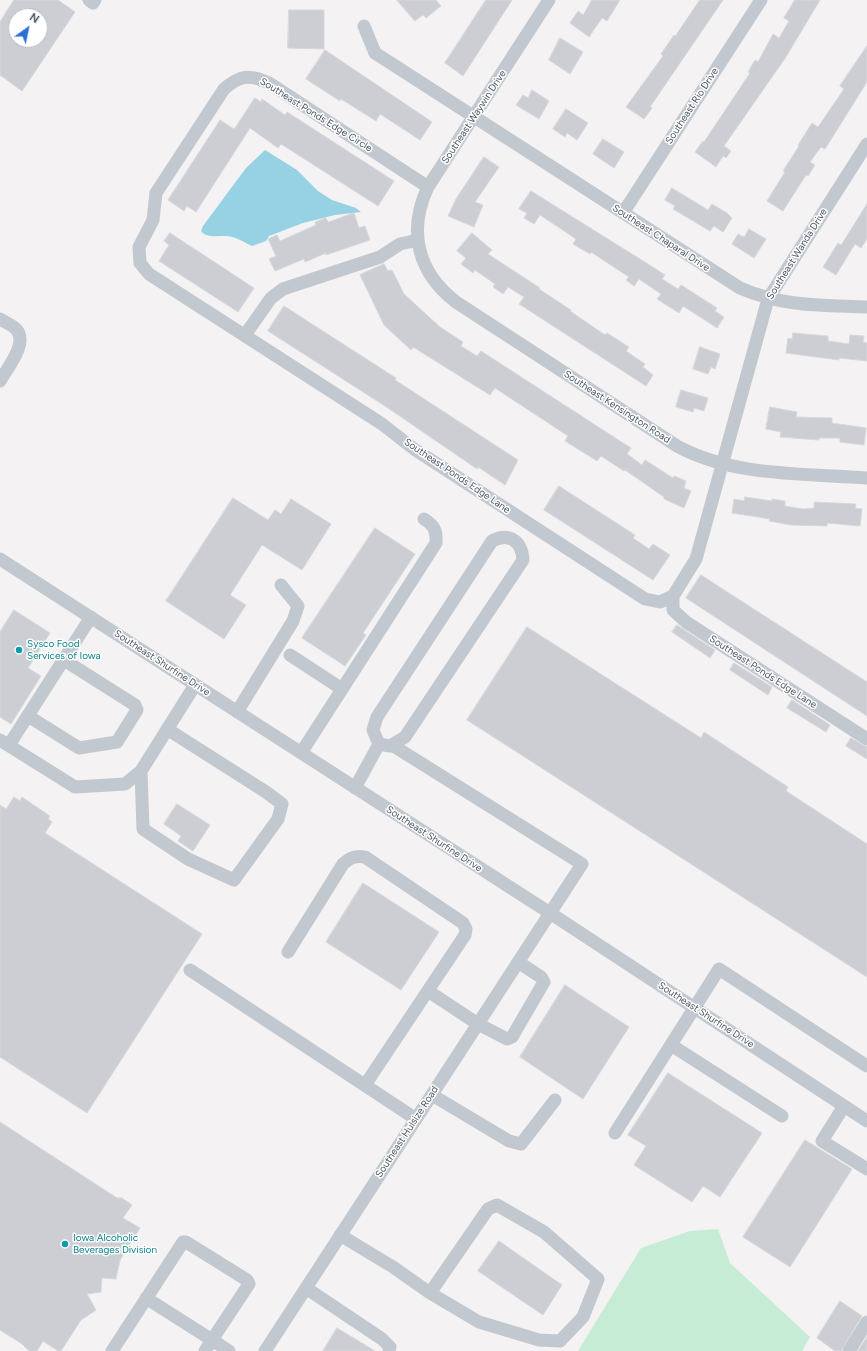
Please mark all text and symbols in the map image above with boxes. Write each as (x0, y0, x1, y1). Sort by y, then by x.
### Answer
north arrow (8, 8, 48, 48)
text: N (27, 11, 41, 26)
street label: Southeast Rio Drive (663, 66, 721, 146)
street label: Southeast Waywin Drive (439, 68, 509, 166)
street label: Southeast Ponds Edge Circle (258, 75, 374, 155)
street label: Southeast Chaparal Drive (610, 202, 712, 274)
street label: Southeast Wanda Drive (764, 206, 830, 302)
street label: Southeast Kensington Road (562, 368, 672, 446)
street label: Southeast Ponds Edge Lane (402, 436, 512, 516)
street label: Southeast Shurfine Drive (112, 628, 212, 698)
street label: Southeast Ponds Edge Lane (707, 633, 819, 711)
place label: Sysco Food Services of Iowa (27, 638, 101, 662)
marker: Sysco Food Services of Iowa (14, 645, 24, 655)
street label: Southeast Shurfine Drive (384, 804, 484, 874)
street label: Southeast Shurfine Drive (656, 980, 756, 1050)
street label: Southeast Hulsize Road (373, 1084, 441, 1180)
place label: Iowa Alcoholic Beverages Division (73, 1232, 157, 1256)
marker: Iowa Alcoholic Beverages Division (60, 1239, 70, 1249)

